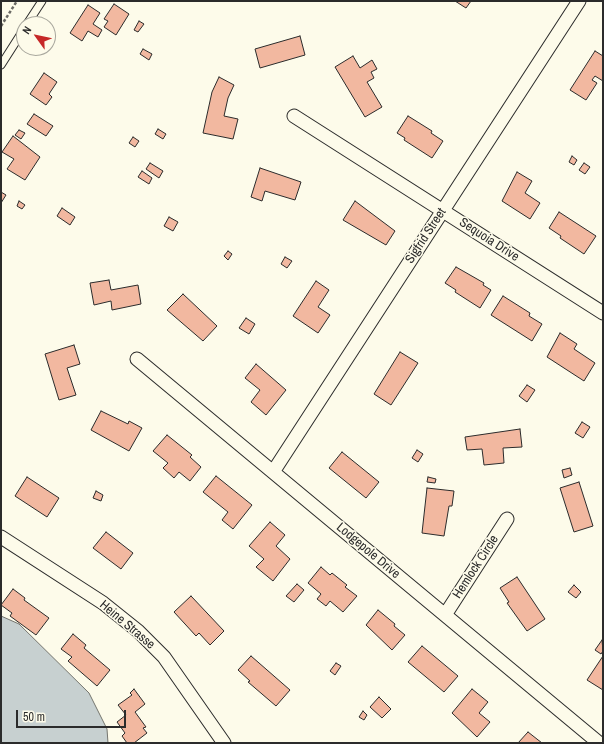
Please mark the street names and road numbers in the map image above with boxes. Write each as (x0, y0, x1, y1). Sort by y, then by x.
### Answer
street label: Sigfrid Street (402, 205, 450, 267)
street label: Sequoia Drive (456, 215, 522, 265)
street label: Lodgepole Drive (333, 520, 403, 582)
street label: Hemlock Circle (450, 532, 502, 602)
street label: Heine Strasse (96, 597, 158, 653)

